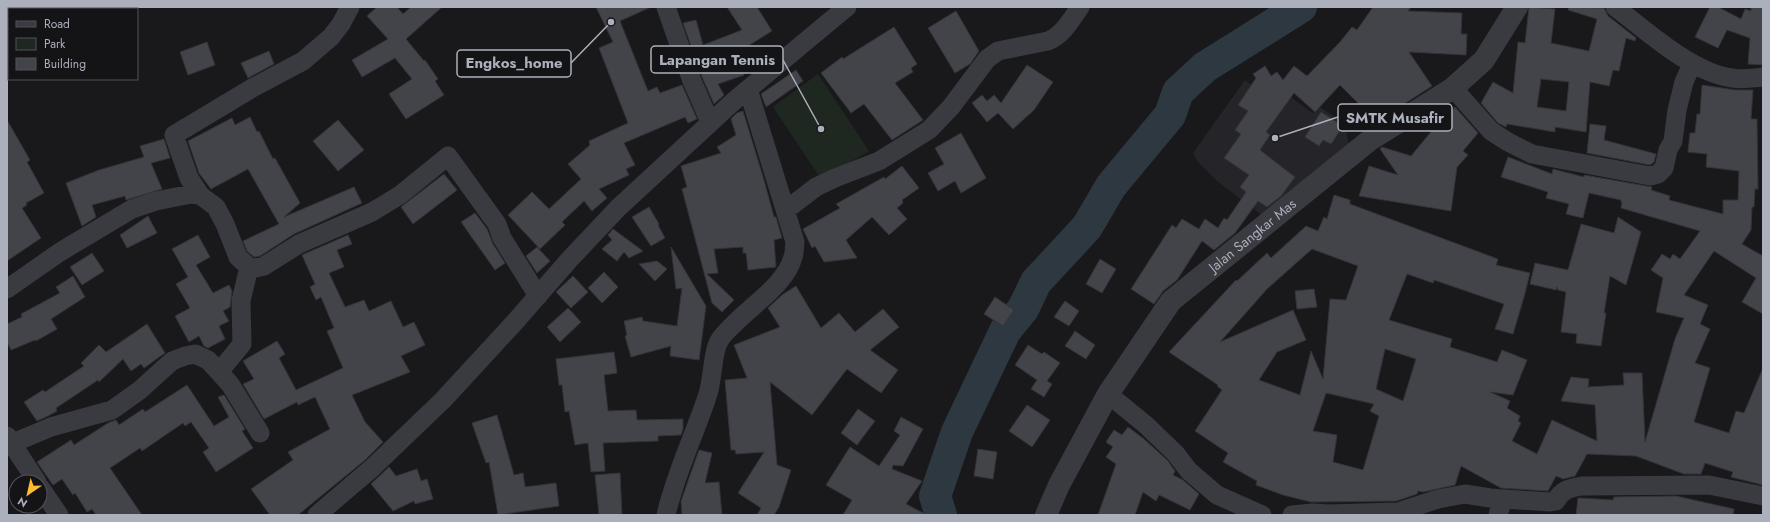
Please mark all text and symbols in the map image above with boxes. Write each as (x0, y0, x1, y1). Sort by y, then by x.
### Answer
legend (8, 8, 138, 80)
text: Road (44, 15, 70, 33)
text: Park (44, 35, 66, 53)
callout: Lapangan Tennis (651, 46, 783, 73)
text: Lapangan Tennis (659, 49, 775, 71)
callout: Engkos_home (457, 50, 571, 77)
text: Engkos_home (465, 52, 563, 74)
text: Building (44, 55, 86, 73)
callout: SMTK Musafir (1338, 104, 1452, 131)
text: SMTK Musafir (1346, 107, 1445, 129)
street label: Jalan Sangkar Mas (1203, 194, 1301, 278)
north arrow (8, 474, 48, 514)
text: N (14, 493, 31, 511)

